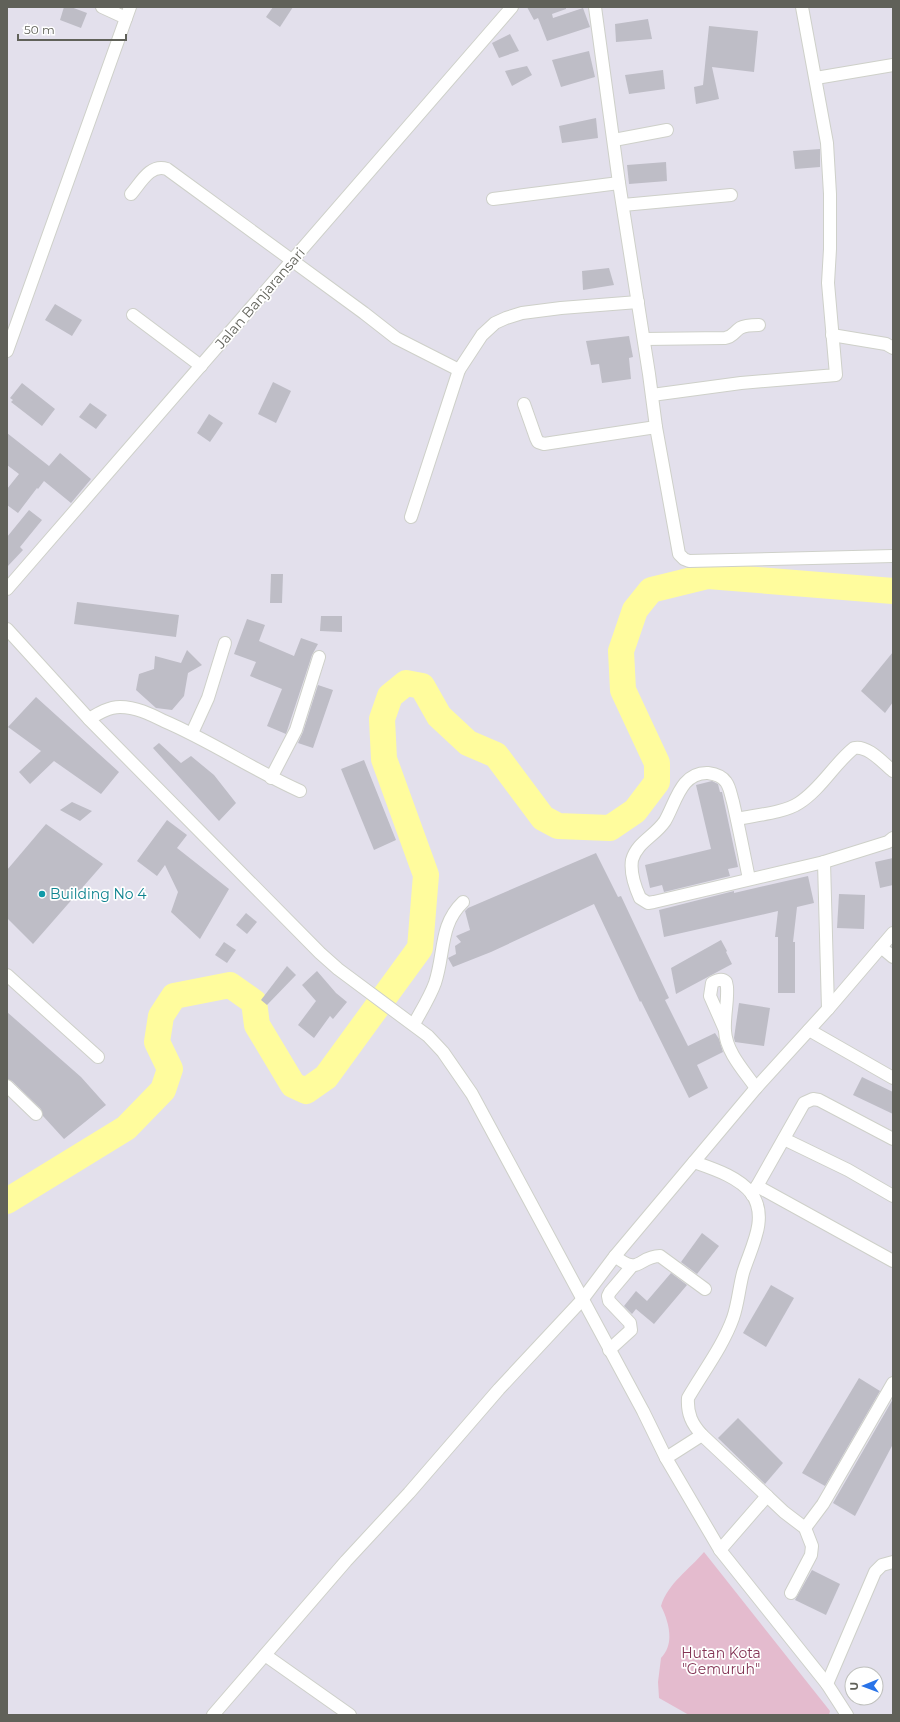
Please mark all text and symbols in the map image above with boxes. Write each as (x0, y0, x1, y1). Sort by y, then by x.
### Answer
scale bar (18, 16, 126, 42)
text: 50 m (24, 22, 55, 37)
street label: Jalan Banjaransari (211, 244, 309, 353)
place label: Building No 4 (50, 885, 147, 903)
marker: Building No 4 (37, 889, 47, 899)
park label: Hutan Kota "Gemuruh" (681, 1644, 761, 1678)
north arrow (844, 1666, 884, 1706)
text: U (847, 1682, 861, 1691)

